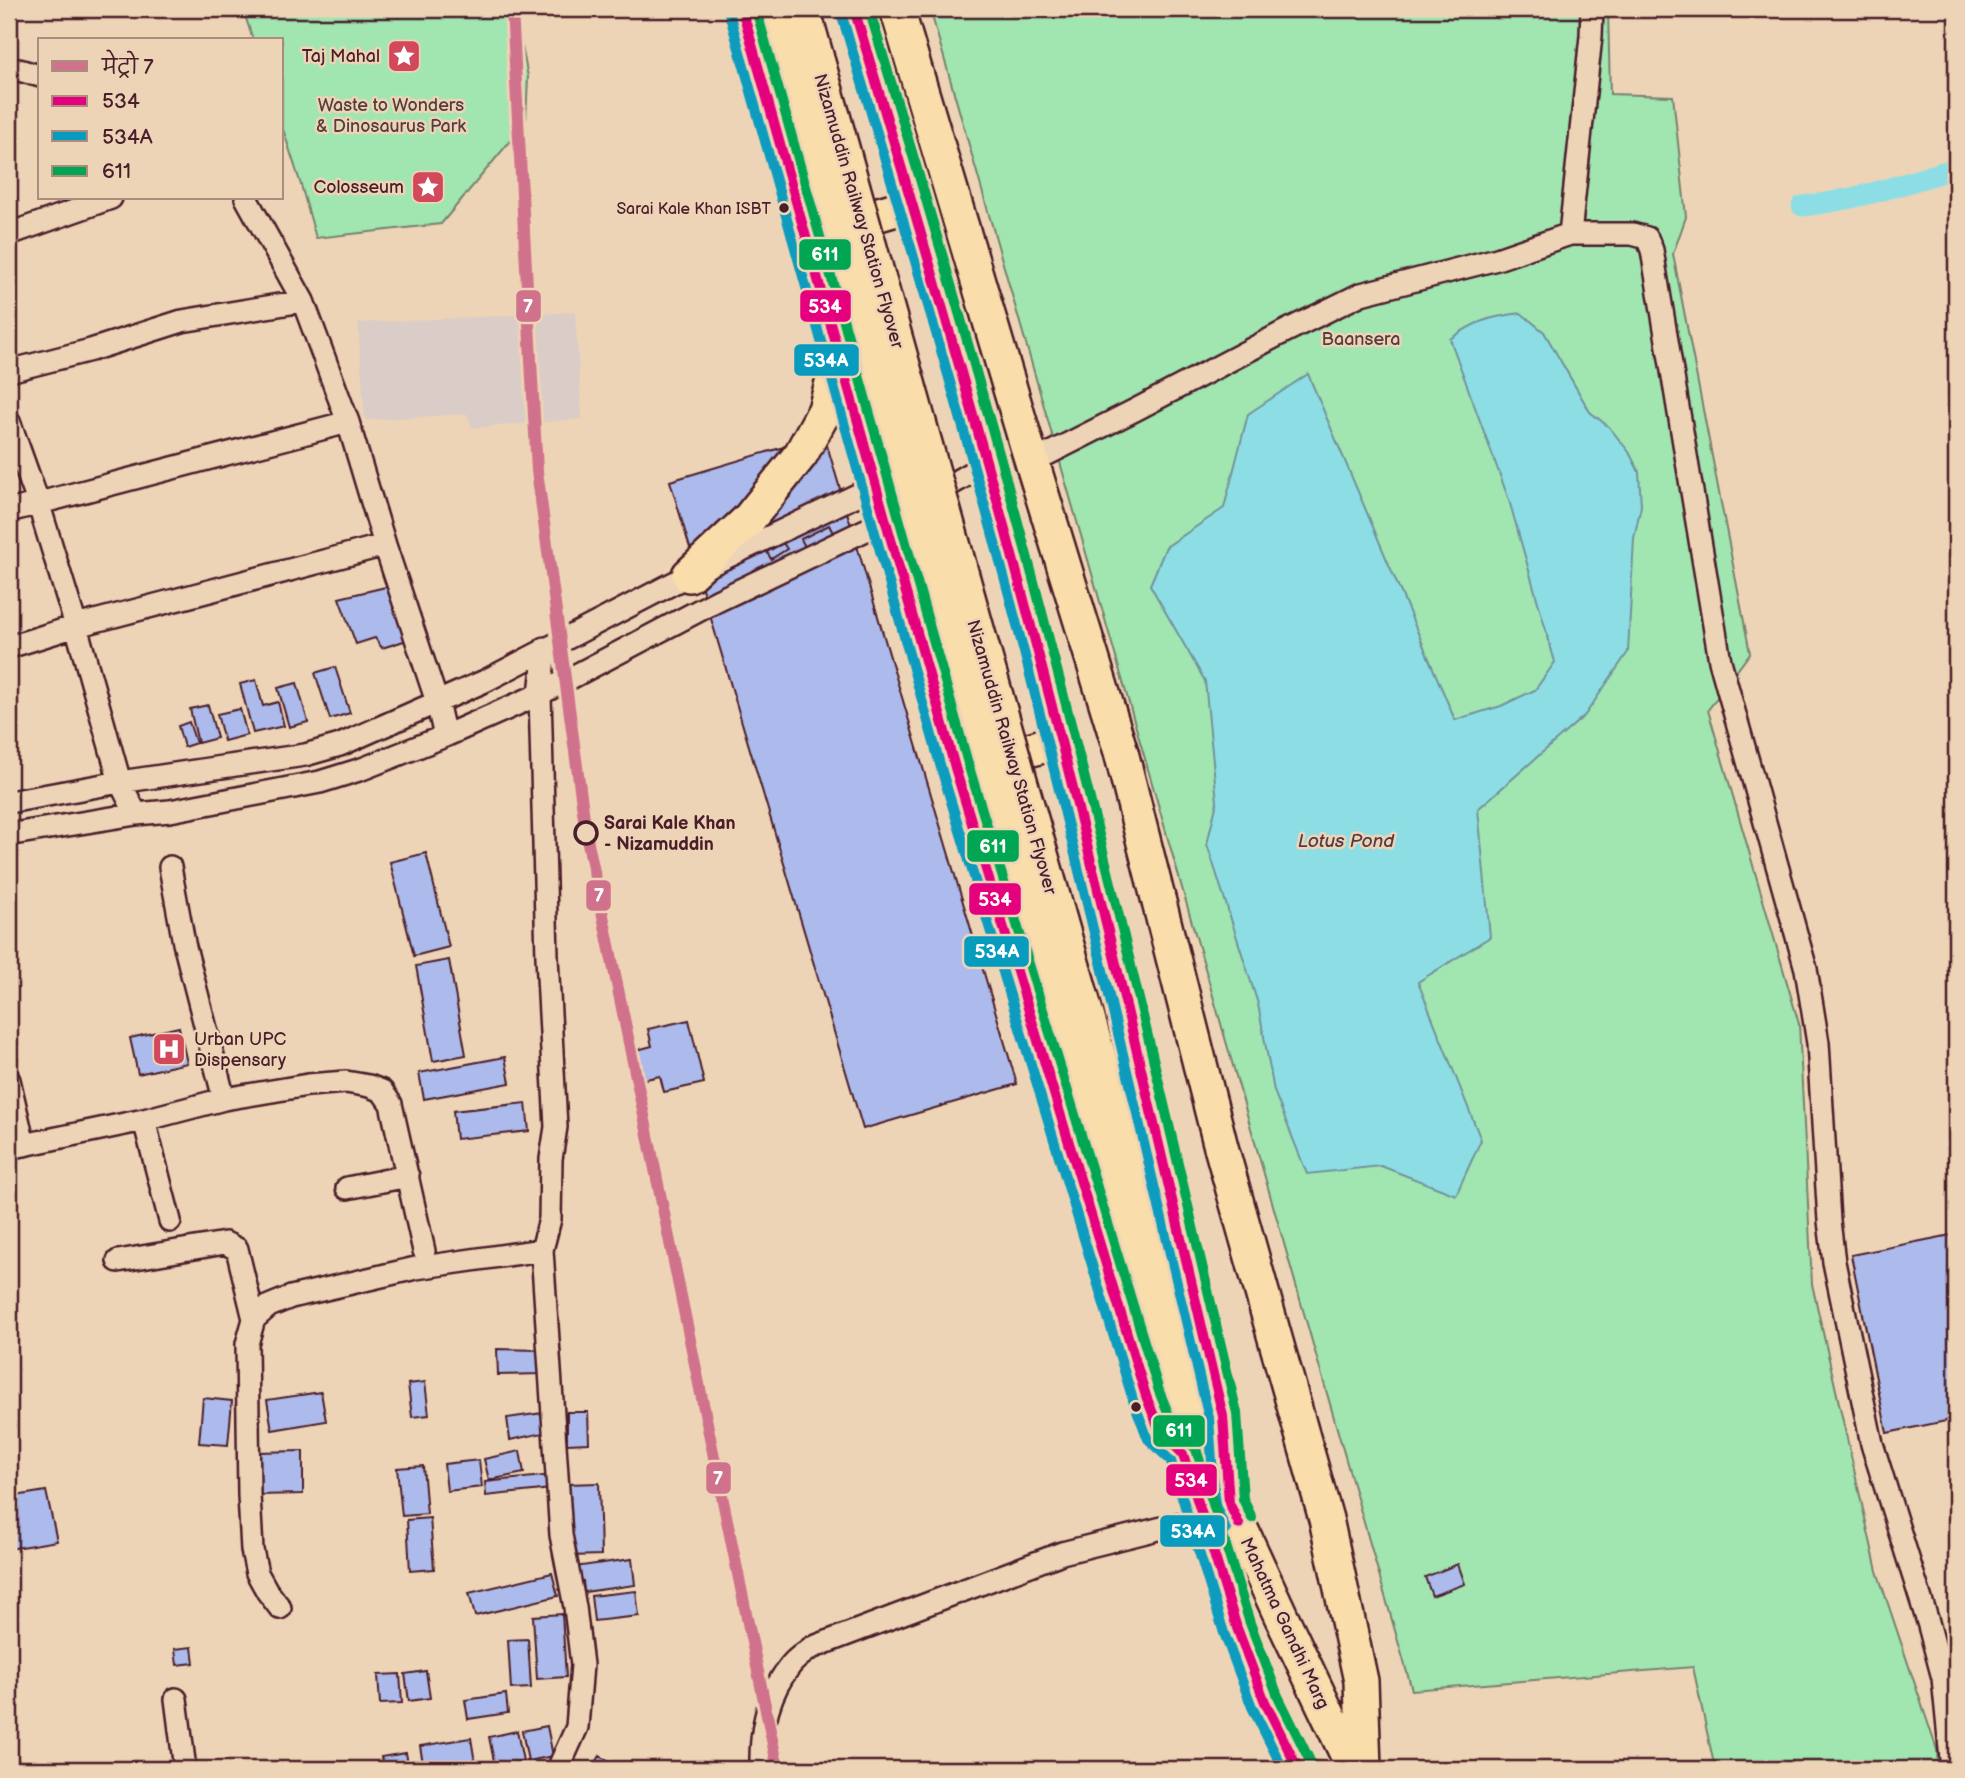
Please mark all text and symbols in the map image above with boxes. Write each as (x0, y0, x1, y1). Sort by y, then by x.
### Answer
place icon: Taj Mahal (385, 37, 423, 75)
legend (38, 38, 284, 200)
place label: Taj Mahal (302, 46, 380, 67)
text: मेट्रो 7 (101, 49, 154, 80)
street label: Nizamuddin Railway Station Flyover (809, 71, 908, 351)
text: 534 (102, 89, 140, 114)
park label: Waste to Wonders & Dinosaurus Park (316, 95, 466, 137)
text: 534A (102, 125, 153, 150)
text: 611 (102, 159, 131, 184)
place icon: Colosseum (409, 168, 447, 206)
place label: Colosseum (313, 177, 404, 198)
place label: Sarai Kale Khan ISBT (616, 200, 771, 219)
marker: Sarai Kale Khan ISBT (777, 201, 791, 215)
line badge: 611 (798, 238, 852, 271)
text: 611 (811, 244, 839, 267)
line badge: 7 (515, 289, 542, 323)
line badge: 534 (799, 289, 852, 323)
text: 7 (523, 296, 534, 319)
text: 534 (808, 296, 842, 319)
park label: Baansera (1322, 329, 1400, 350)
line badge: 534A (793, 343, 860, 377)
text: 534A (804, 350, 849, 373)
street label: Nizamuddin Railway Station Flyover (962, 617, 1061, 897)
place label: Sarai Kale Khan - Nizamuddin (604, 813, 736, 855)
marker: Sarai Kale Khan - Nizamuddin (574, 821, 598, 845)
line badge: 611 (966, 829, 1020, 863)
water label: Lotus Pond (1298, 830, 1395, 853)
text: 611 (979, 836, 1007, 859)
line badge: 7 (585, 879, 612, 912)
line badge: 534 (968, 882, 1022, 916)
text: 7 (594, 885, 605, 908)
text: 534 (978, 889, 1012, 912)
line badge: 534A (963, 935, 1030, 968)
text: 534A (975, 941, 1020, 964)
place label: Urban UPC Dispensary (194, 1029, 287, 1071)
hospital icon: Urban UPC Dispensary (150, 1030, 188, 1068)
unlabelled marker (1129, 1400, 1143, 1414)
line badge: 611 (1152, 1414, 1206, 1448)
text: 611 (1165, 1420, 1193, 1443)
line badge: 7 (705, 1461, 732, 1495)
line badge: 534 (1165, 1463, 1218, 1497)
text: 7 (713, 1468, 724, 1491)
text: 534 (1174, 1470, 1208, 1493)
line badge: 534A (1159, 1514, 1226, 1548)
text: 534A (1171, 1521, 1216, 1544)
street label: Mahatma Gandhi Marg (1236, 1534, 1334, 1712)

